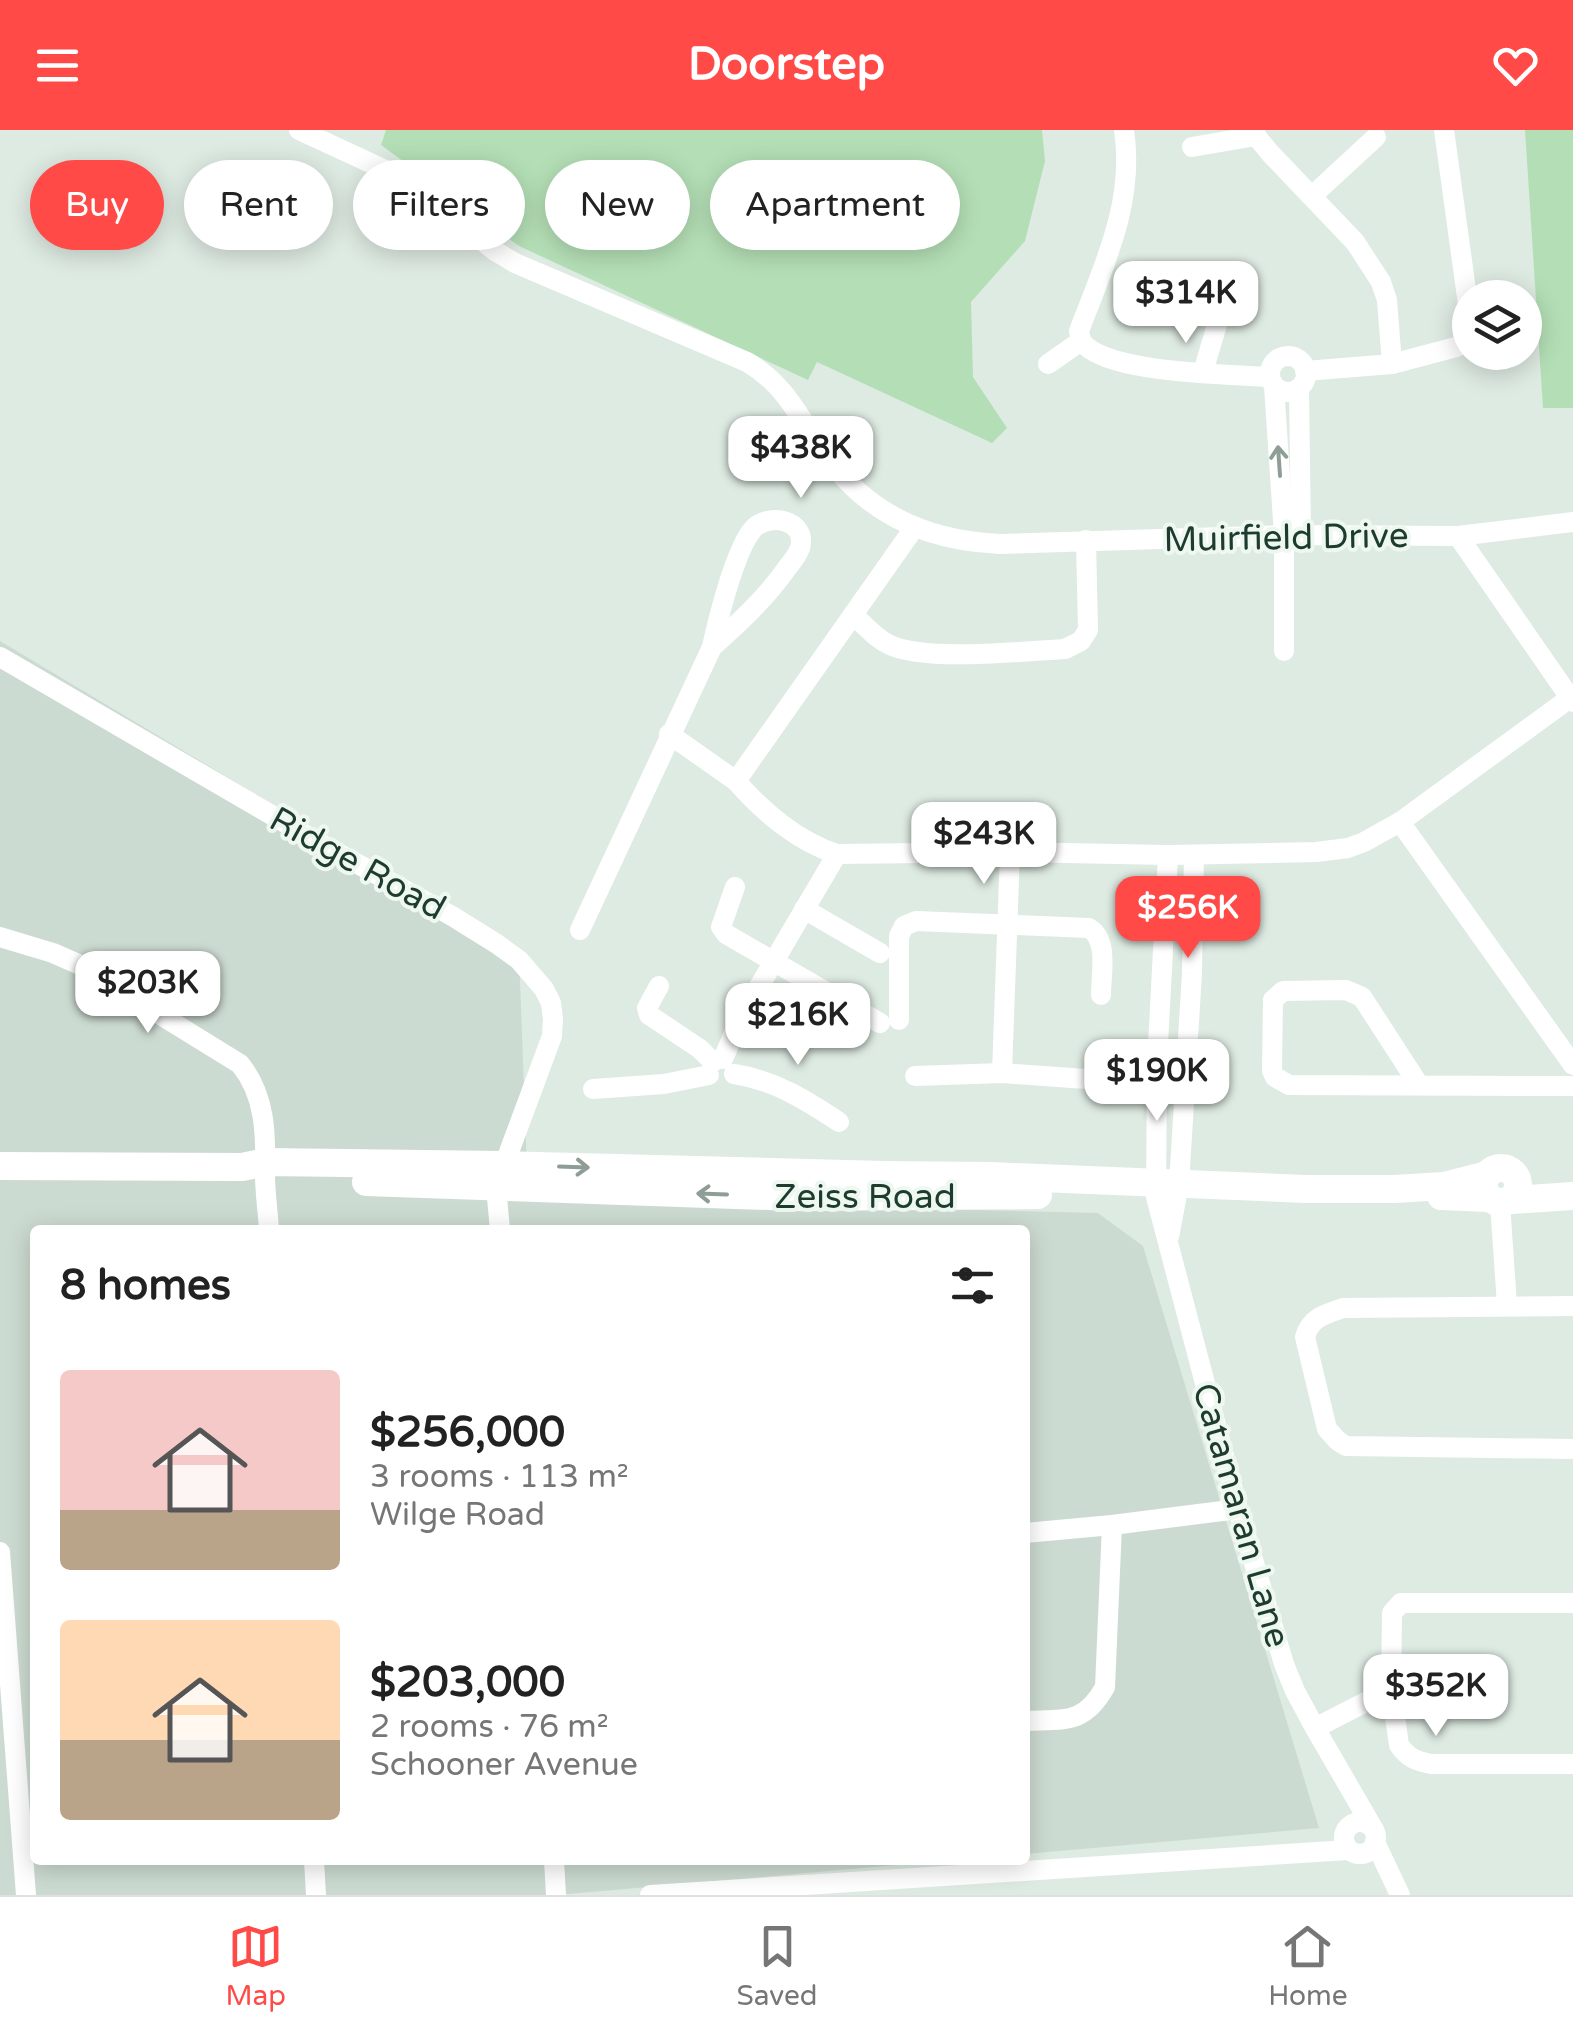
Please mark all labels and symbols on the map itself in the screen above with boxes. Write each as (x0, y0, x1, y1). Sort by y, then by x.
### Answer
pin: $314K (1116, 261, 1256, 346)
pin: $438K (731, 416, 871, 501)
one-way arrow (1269, 445, 1288, 477)
street label: Muirfield Drive (1163, 515, 1409, 561)
street label: Ridge Road (262, 798, 453, 929)
pin: $243K (914, 802, 1054, 887)
pin: $256K (1118, 876, 1258, 961)
pin: $203K (78, 951, 218, 1036)
pin: $216K (728, 983, 868, 1068)
pin: $190K (1087, 1039, 1227, 1124)
one-way arrow (557, 1157, 589, 1176)
street label: Zeiss Road (774, 1176, 956, 1218)
one-way arrow (696, 1184, 728, 1203)
street label: Catamaran Lane (1183, 1378, 1299, 1652)
pin: $352K (1366, 1654, 1506, 1739)

